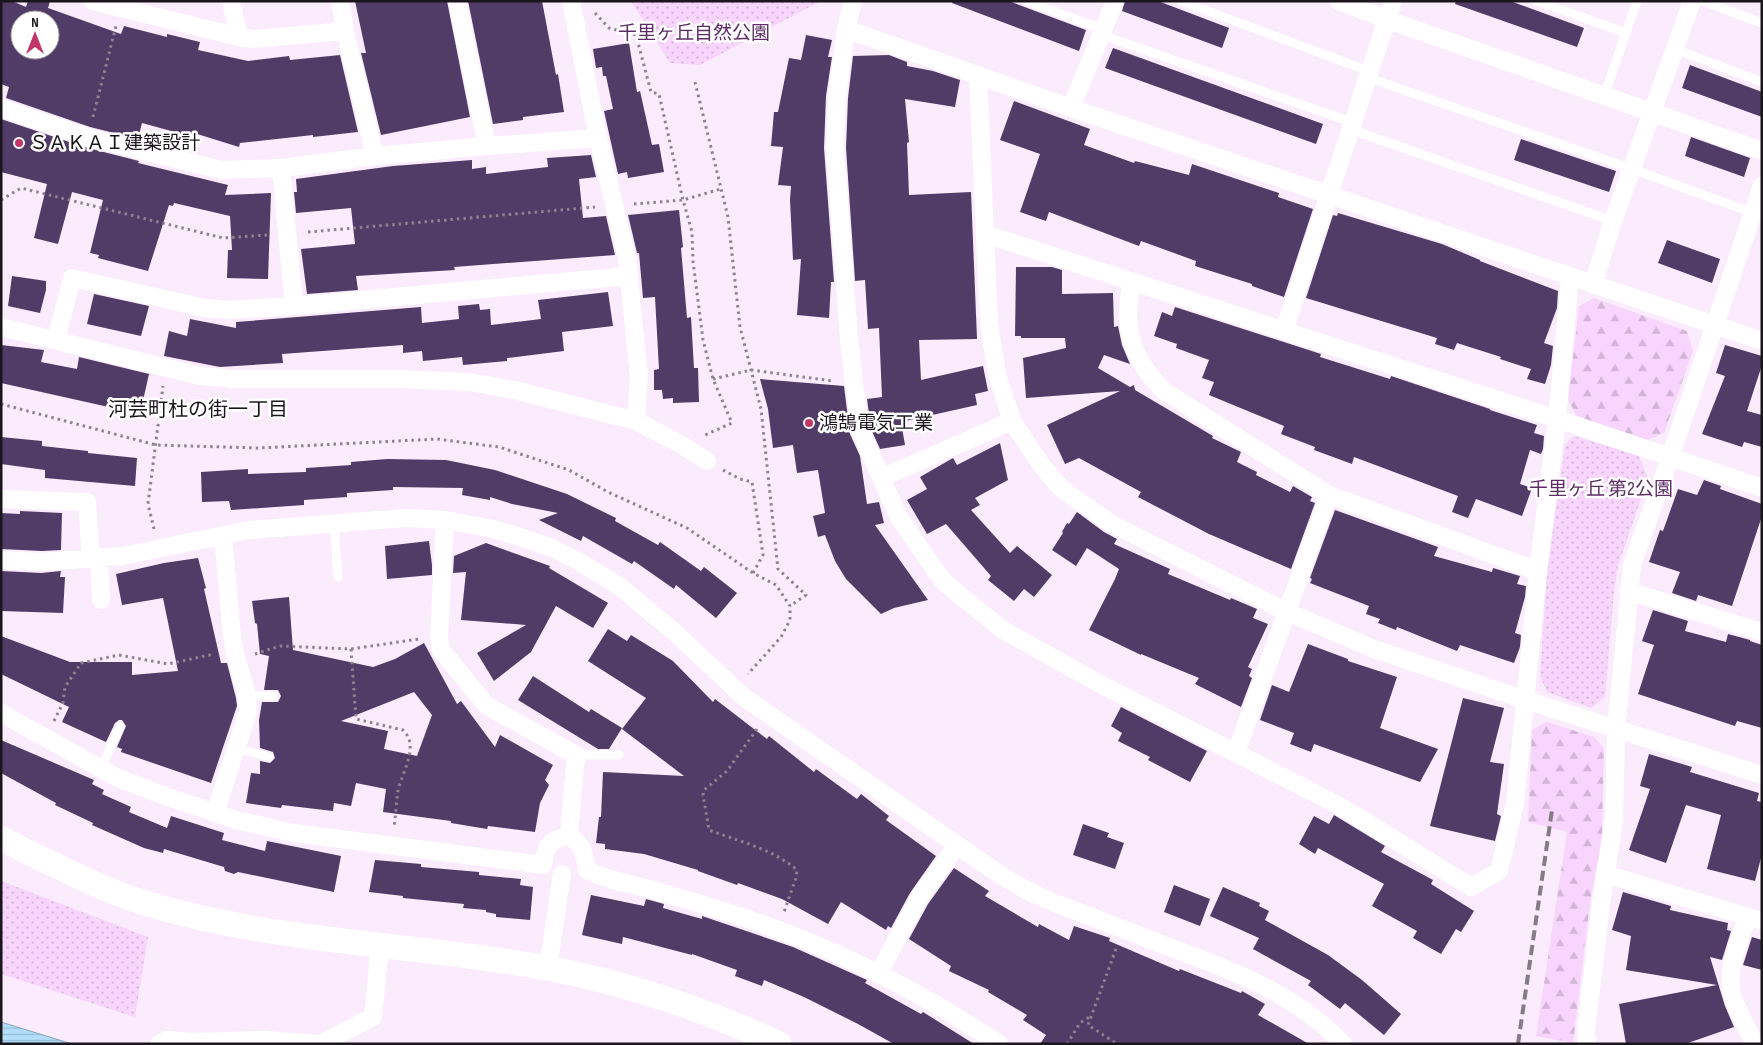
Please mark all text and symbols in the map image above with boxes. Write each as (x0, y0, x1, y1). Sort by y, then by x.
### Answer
north arrow (10, 10, 60, 60)
text: N (31, 14, 39, 31)
park label: 千里ヶ丘自然公園 (618, 22, 770, 45)
place label: ＳＡＫＡＩ建築設計 (29, 132, 200, 155)
marker: ＳＡＫＡＩ建築設計 (13, 137, 25, 149)
district label: 河芸町杜の街一丁目 (108, 398, 288, 422)
place label: 鴻鵠電気工業 (819, 412, 933, 435)
marker: 鴻鵠電気工業 (803, 417, 815, 429)
park label: 千里ヶ丘 第2公園 (1529, 478, 1673, 501)

